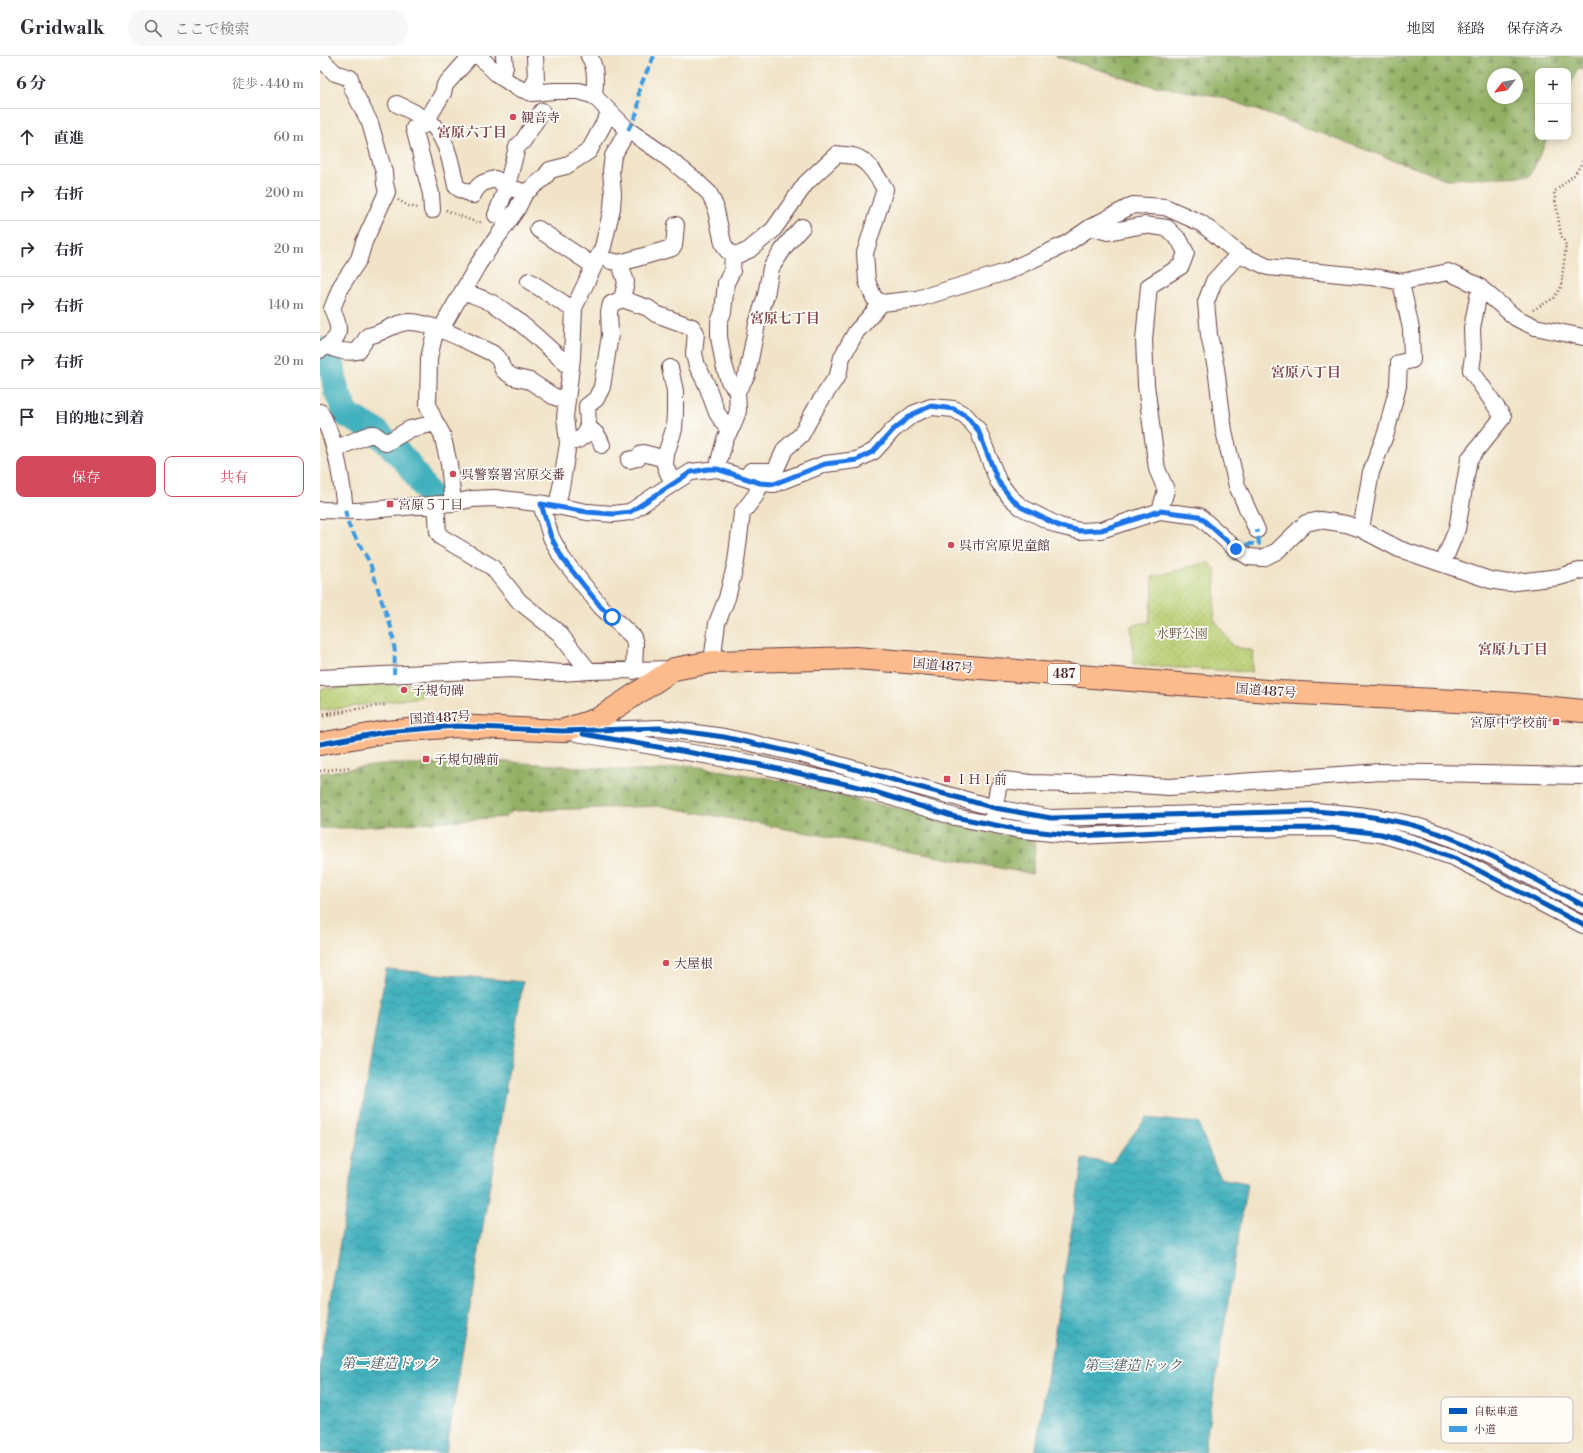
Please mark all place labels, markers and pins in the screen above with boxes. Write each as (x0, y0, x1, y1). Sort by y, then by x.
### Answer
place label: 観音寺 (521, 110, 560, 126)
marker: 観音寺 (508, 112, 518, 122)
place label: 呉警察署宮原交番 (461, 467, 565, 483)
marker: 呉警察署宮原交番 (448, 469, 458, 479)
place label: 宮原５丁目 (398, 497, 463, 513)
marker: 宮原５丁目 (385, 499, 395, 509)
place label: 呉市宮原児童館 (959, 538, 1050, 554)
marker: 呉市宮原児童館 (946, 540, 956, 550)
place label: 子規句碑 (412, 683, 464, 699)
marker: 子規句碑 (399, 685, 409, 695)
place label: 宮原中学校前 (1470, 715, 1548, 731)
marker: 宮原中学校前 (1551, 717, 1561, 727)
place label: 子規句碑前 (434, 752, 499, 768)
marker: 子規句碑前 (421, 754, 431, 764)
place label: ＩＨＩ前 (955, 772, 1007, 788)
marker: ＩＨＩ前 (942, 774, 952, 784)
place label: 大屋根 (674, 956, 713, 972)
marker: 大屋根 (661, 958, 671, 968)

